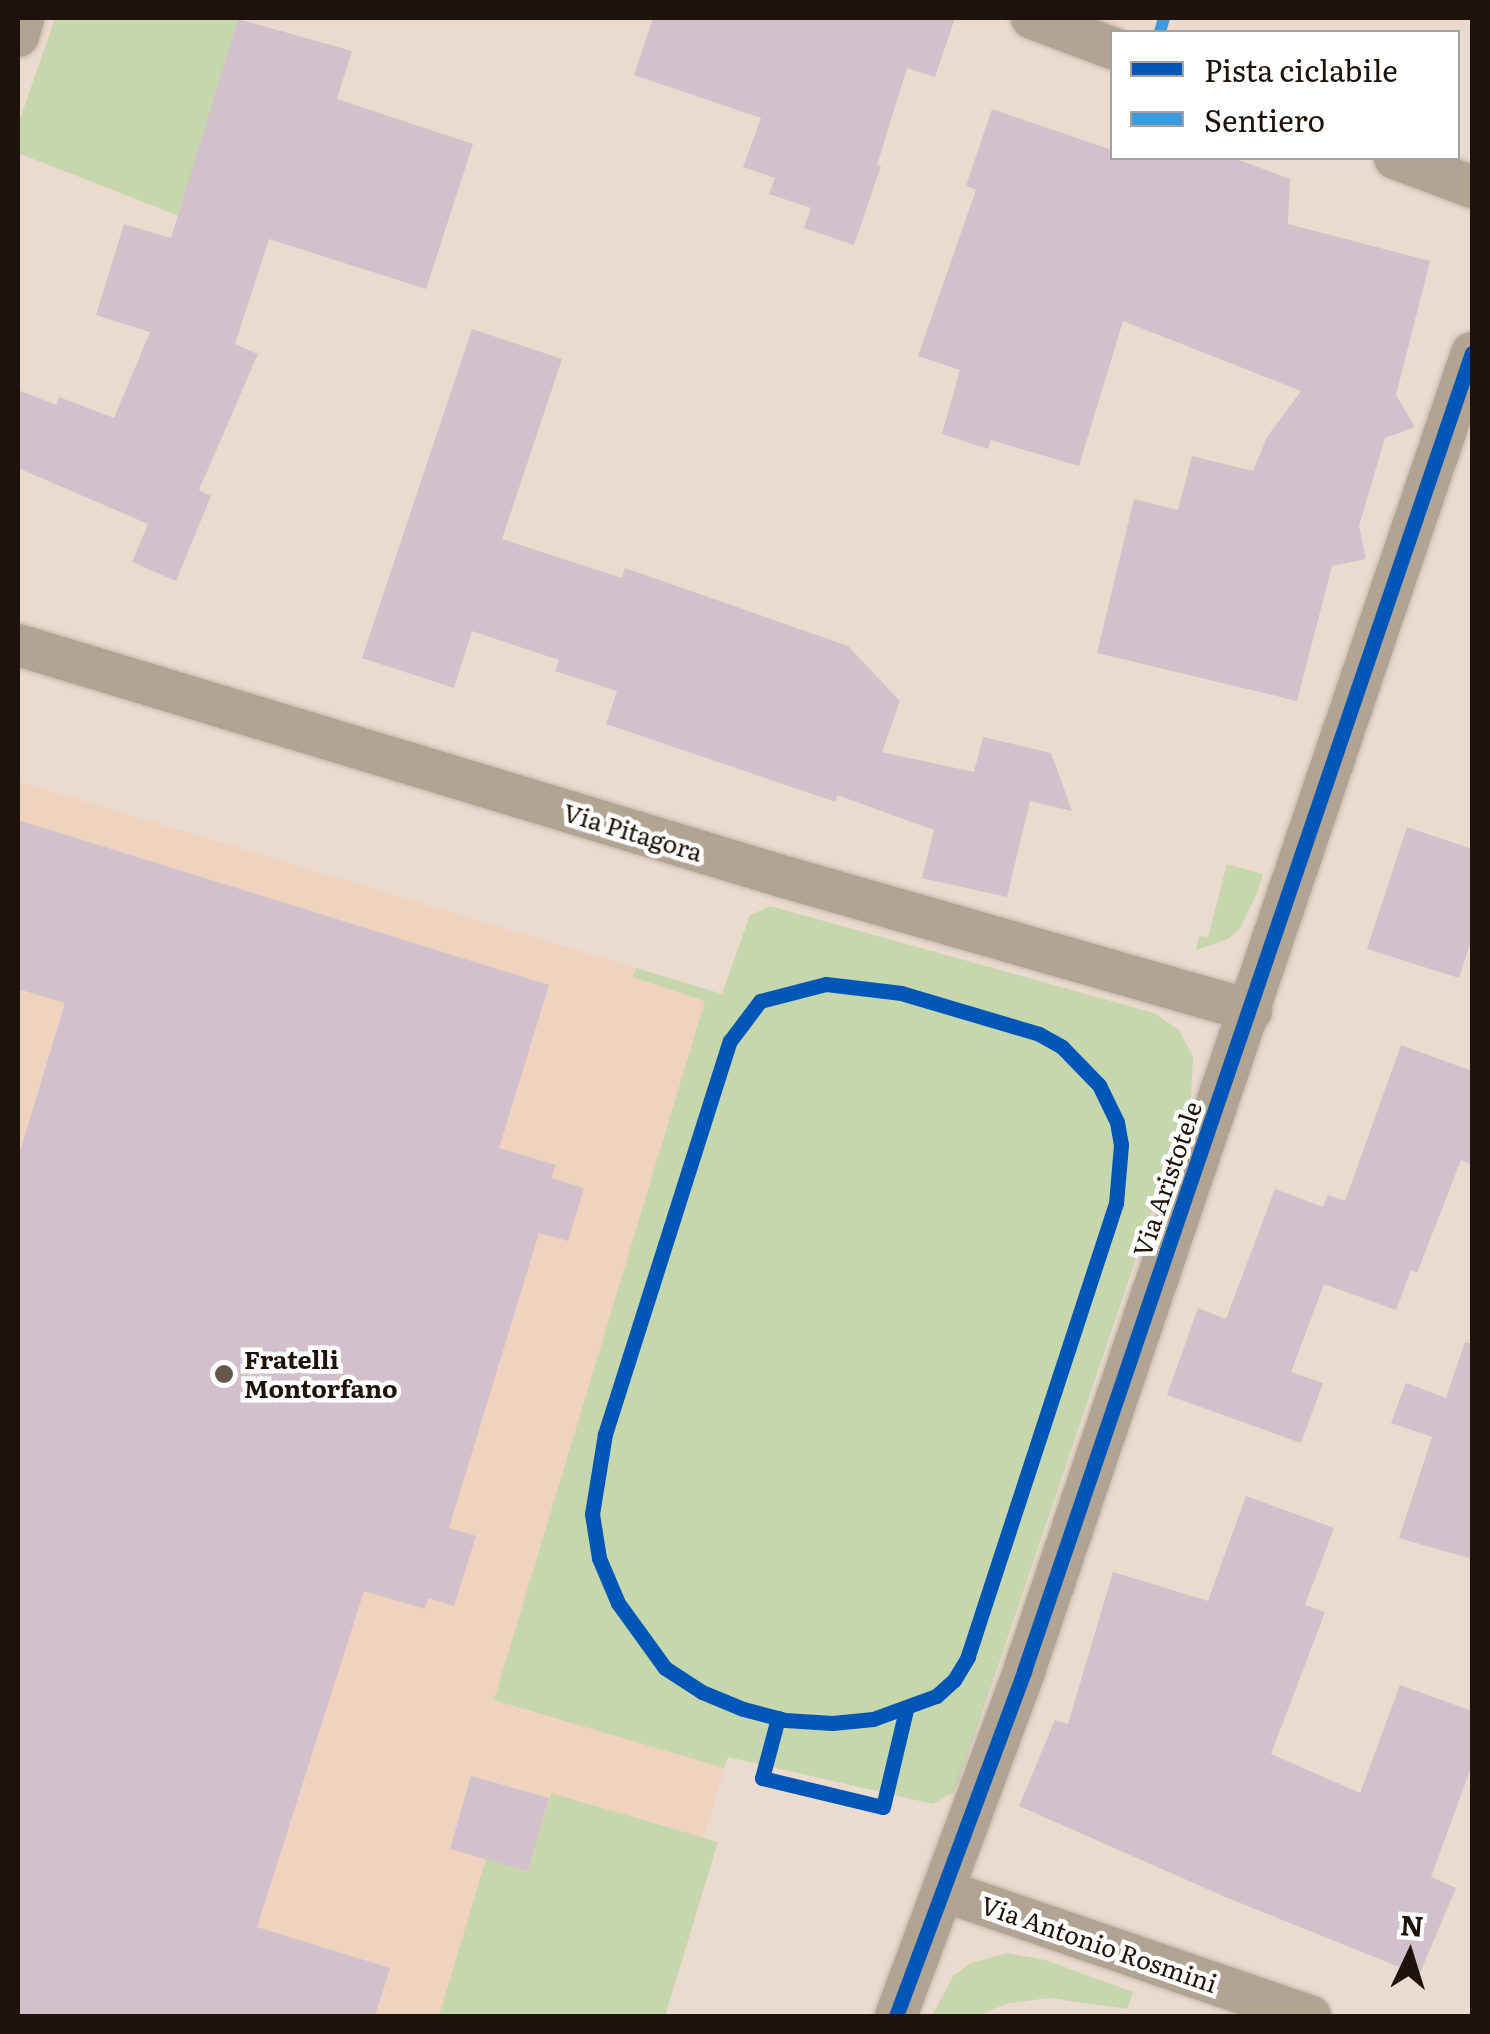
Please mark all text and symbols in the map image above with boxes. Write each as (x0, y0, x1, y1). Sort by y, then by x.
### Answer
legend (1110, 30, 1460, 160)
text: Pista ciclabile (1204, 47, 1398, 91)
text: Sentiero (1204, 97, 1325, 141)
street label: Via Pitagora (560, 797, 706, 867)
street label: Via Aristotele (1126, 1098, 1208, 1260)
place label: Fratelli Montorfano (244, 1345, 398, 1404)
marker: Fratelli Montorfano (213, 1363, 235, 1385)
street label: Via Antonio Rosmini (977, 1889, 1221, 1999)
text: N (1399, 1902, 1425, 1946)
north arrow (1360, 1904, 1460, 2004)

